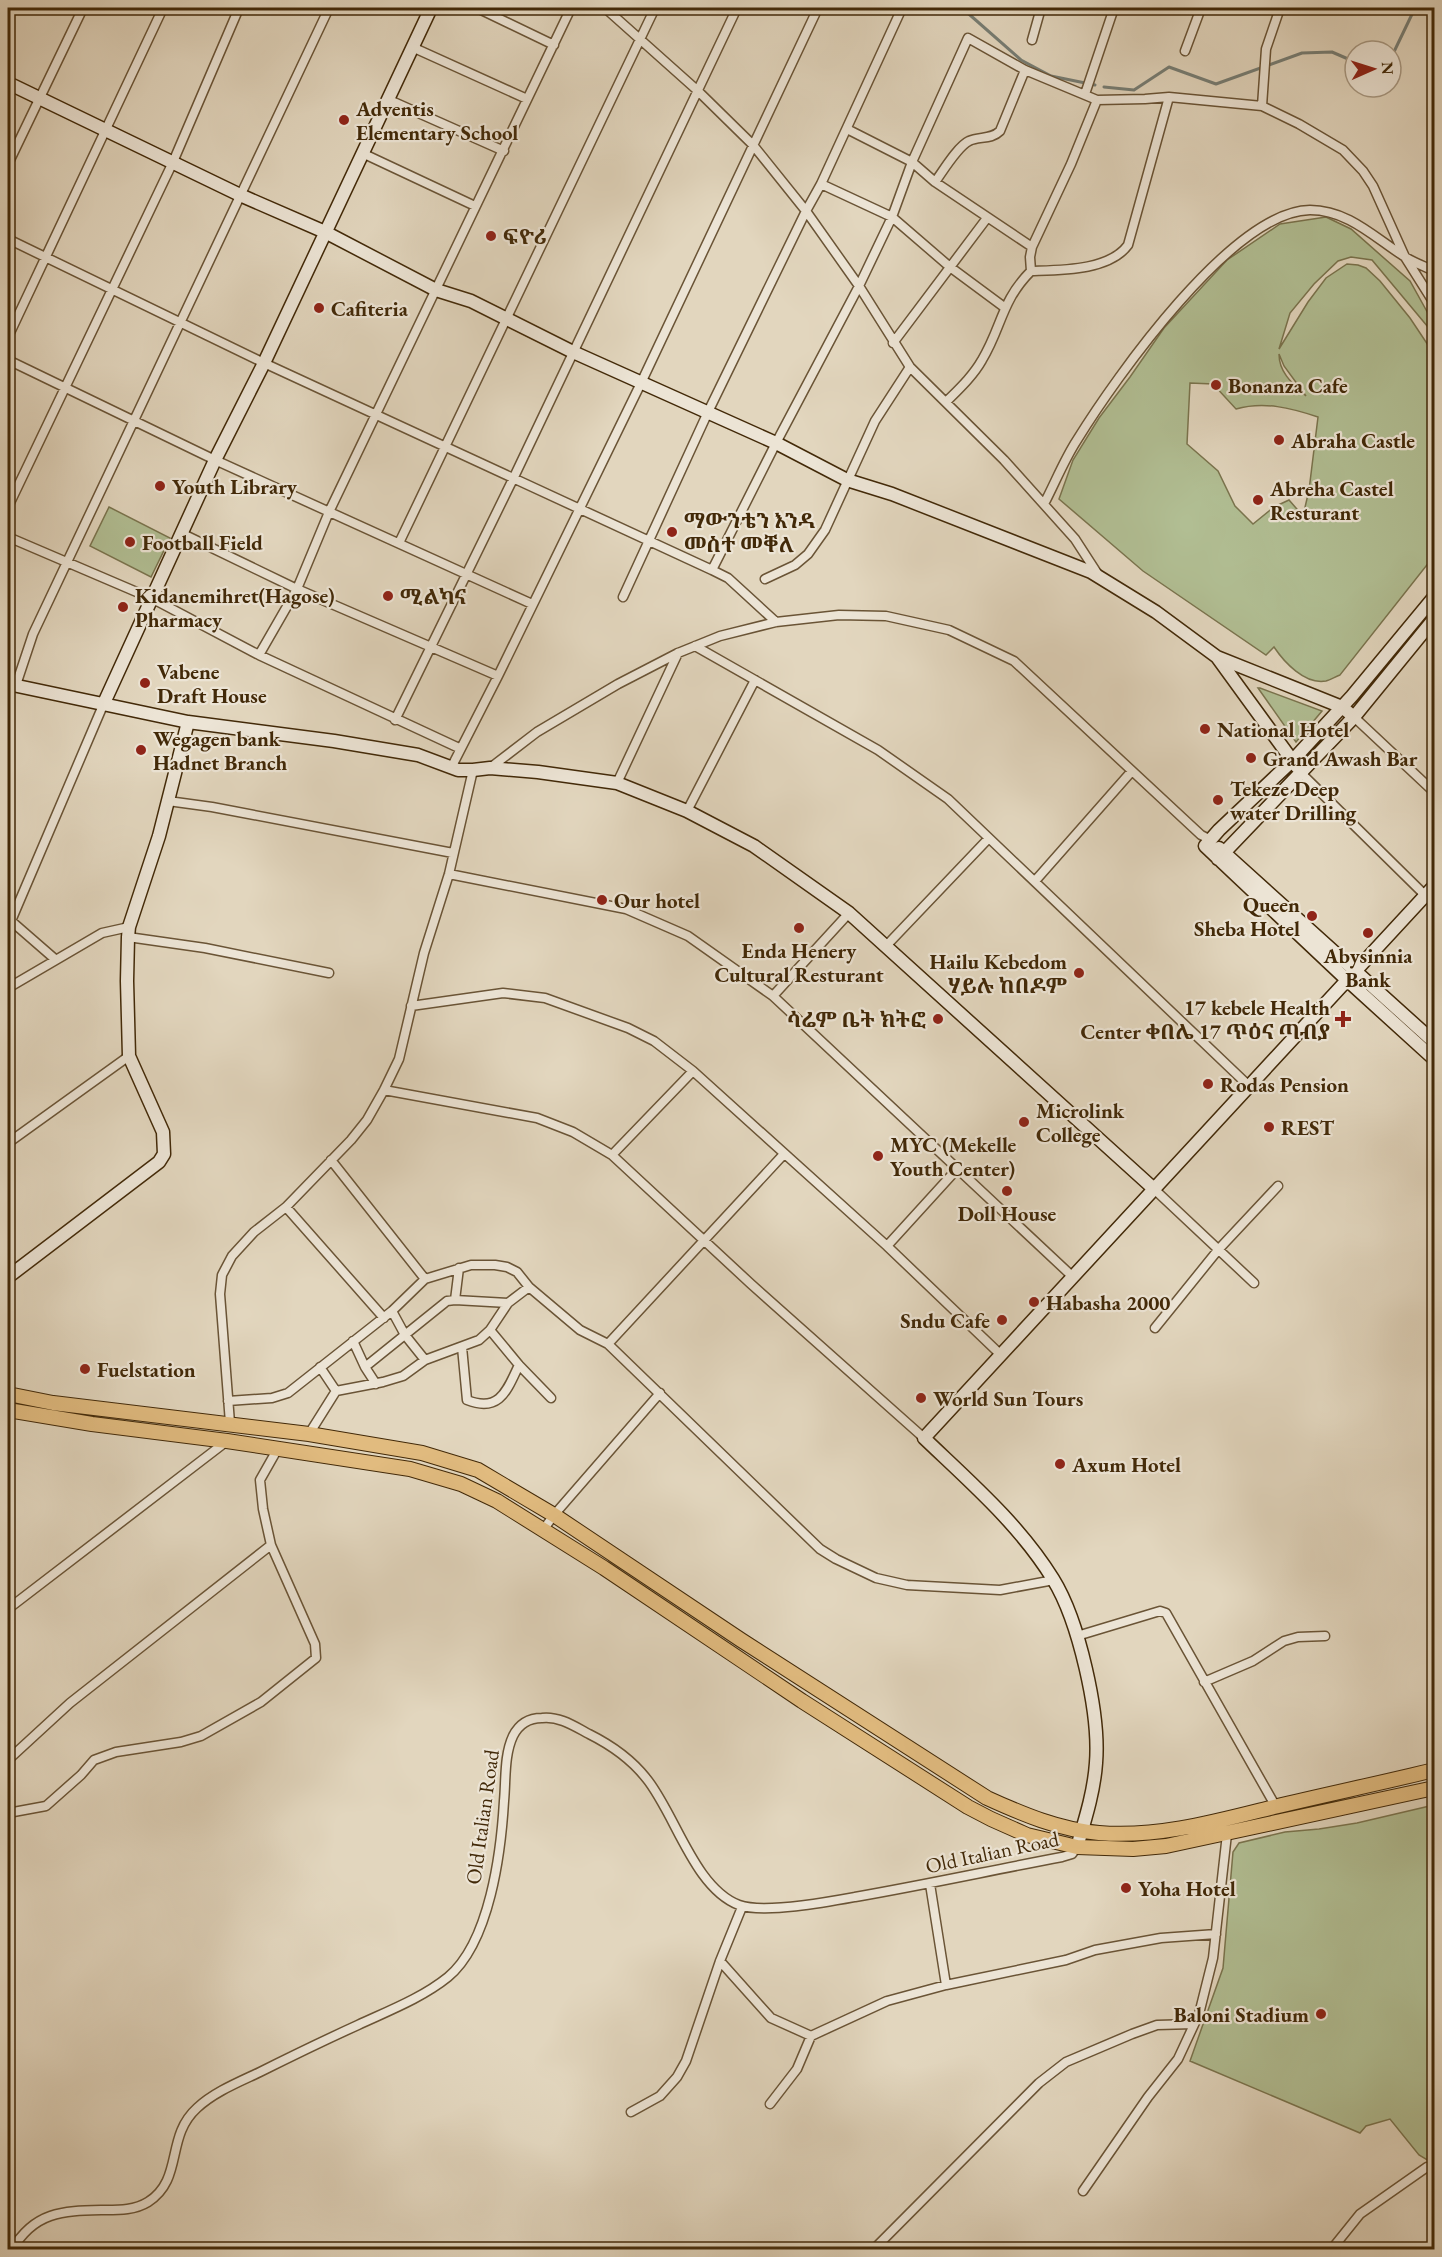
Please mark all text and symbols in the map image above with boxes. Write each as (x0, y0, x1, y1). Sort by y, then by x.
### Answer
north arrow (1343, 39, 1403, 99)
text: N (1377, 61, 1398, 75)
place label: Adventis Elementary School (355, 95, 518, 146)
marker: Adventis Elementary School (337, 113, 351, 127)
place label: ፍዮሪ (503, 223, 547, 250)
marker: ፍዮሪ (484, 229, 498, 243)
place label: Cafiteria (331, 295, 409, 322)
marker: Cafiteria (312, 301, 326, 315)
place label: Bonanza Cafe (1228, 372, 1348, 399)
marker: Bonanza Cafe (1209, 378, 1223, 392)
place label: Abraha Castle (1290, 427, 1415, 454)
marker: Abraha Castle (1272, 433, 1286, 447)
place label: Youth Library (172, 473, 298, 500)
place label: Abreha Castel Resturant (1269, 475, 1394, 526)
marker: Youth Library (153, 479, 167, 493)
marker: Abreha Castel Resturant (1251, 493, 1265, 507)
place label: ማውንቴን እንዳ መስተ መቐለ (684, 507, 815, 558)
marker: ማውንቴን እንዳ መስተ መቐለ (665, 525, 679, 539)
place label: Football Field (142, 529, 263, 556)
marker: Football Field (123, 535, 137, 549)
place label: Kidanemihret(Hagose) Pharmacy (135, 582, 335, 633)
place label: ሚልካና (400, 583, 467, 610)
marker: ሚልካና (381, 589, 395, 603)
marker: Kidanemihret(Hagose) Pharmacy (116, 600, 130, 614)
place label: Vabene Draft House (157, 658, 267, 709)
marker: Vabene Draft House (138, 676, 152, 690)
place label: National Hotel (1217, 716, 1349, 743)
marker: National Hotel (1198, 722, 1212, 736)
place label: Wegagen bank Hadnet Branch (153, 725, 288, 776)
marker: Wegagen bank Hadnet Branch (134, 743, 148, 757)
place label: Grand Awash Bar (1263, 745, 1418, 772)
marker: Grand Awash Bar (1244, 751, 1258, 765)
place label: Tekeze Deep water Drilling (1230, 775, 1357, 826)
marker: Tekeze Deep water Drilling (1211, 793, 1225, 807)
place label: Our hotel (614, 887, 700, 914)
place label: Queen Sheba Hotel (1194, 891, 1300, 942)
marker: Our hotel (595, 893, 609, 907)
marker: Queen Sheba Hotel (1305, 909, 1319, 923)
marker: Enda Henery Cultural Resturant (792, 921, 806, 935)
marker: Abysinnia Bank (1361, 926, 1375, 940)
place label: Enda Henery Cultural Resturant (714, 937, 884, 988)
place label: Abysinnia Bank (1323, 942, 1413, 993)
place label: Hailu Kebedom ሃይሉ ከበዶም (929, 948, 1067, 999)
marker: Hailu Kebedom ሃይሉ ከበዶም (1072, 966, 1086, 980)
place label: 17 kebele Health Center ቀበሌ 17 ጥዕና ጣብያ (1080, 994, 1330, 1045)
place label: ሳሬም ቤት ክትፎ (787, 1006, 927, 1033)
marker: 17 kebele Health Center ቀበሌ 17 ጥዕና ጣብያ (1334, 1010, 1352, 1028)
marker: ሳሬም ቤት ክትፎ (931, 1012, 945, 1026)
place label: Rodas Pension (1220, 1071, 1349, 1098)
marker: Rodas Pension (1201, 1077, 1215, 1091)
place label: Microlink College (1036, 1097, 1125, 1148)
place label: REST (1281, 1114, 1334, 1141)
marker: Microlink College (1017, 1115, 1031, 1129)
marker: REST (1262, 1120, 1276, 1134)
place label: MYC (Mekelle Youth Center) (890, 1131, 1017, 1182)
marker: MYC (Mekelle Youth Center) (871, 1149, 885, 1163)
marker: Doll House (1000, 1184, 1014, 1198)
place label: Doll House (958, 1200, 1057, 1227)
place label: Habasha 2000 (1046, 1289, 1170, 1316)
marker: Habasha 2000 (1027, 1295, 1041, 1309)
place label: Sndu Cafe (900, 1307, 990, 1334)
marker: Sndu Cafe (995, 1313, 1009, 1327)
place label: Fuelstation (97, 1356, 196, 1383)
marker: Fuelstation (78, 1362, 92, 1376)
place label: World Sun Tours (933, 1385, 1083, 1412)
marker: World Sun Tours (914, 1391, 928, 1405)
place label: Axum Hotel (1071, 1451, 1181, 1478)
marker: Axum Hotel (1053, 1457, 1067, 1471)
street label: Old Italian Road (459, 1748, 505, 1886)
street label: Old Italian Road (923, 1825, 1062, 1879)
place label: Yoha Hotel (1138, 1875, 1236, 1902)
marker: Yoha Hotel (1119, 1881, 1133, 1895)
place label: Baloni Stadium (1174, 2001, 1309, 2028)
marker: Baloni Stadium (1314, 2007, 1328, 2021)

